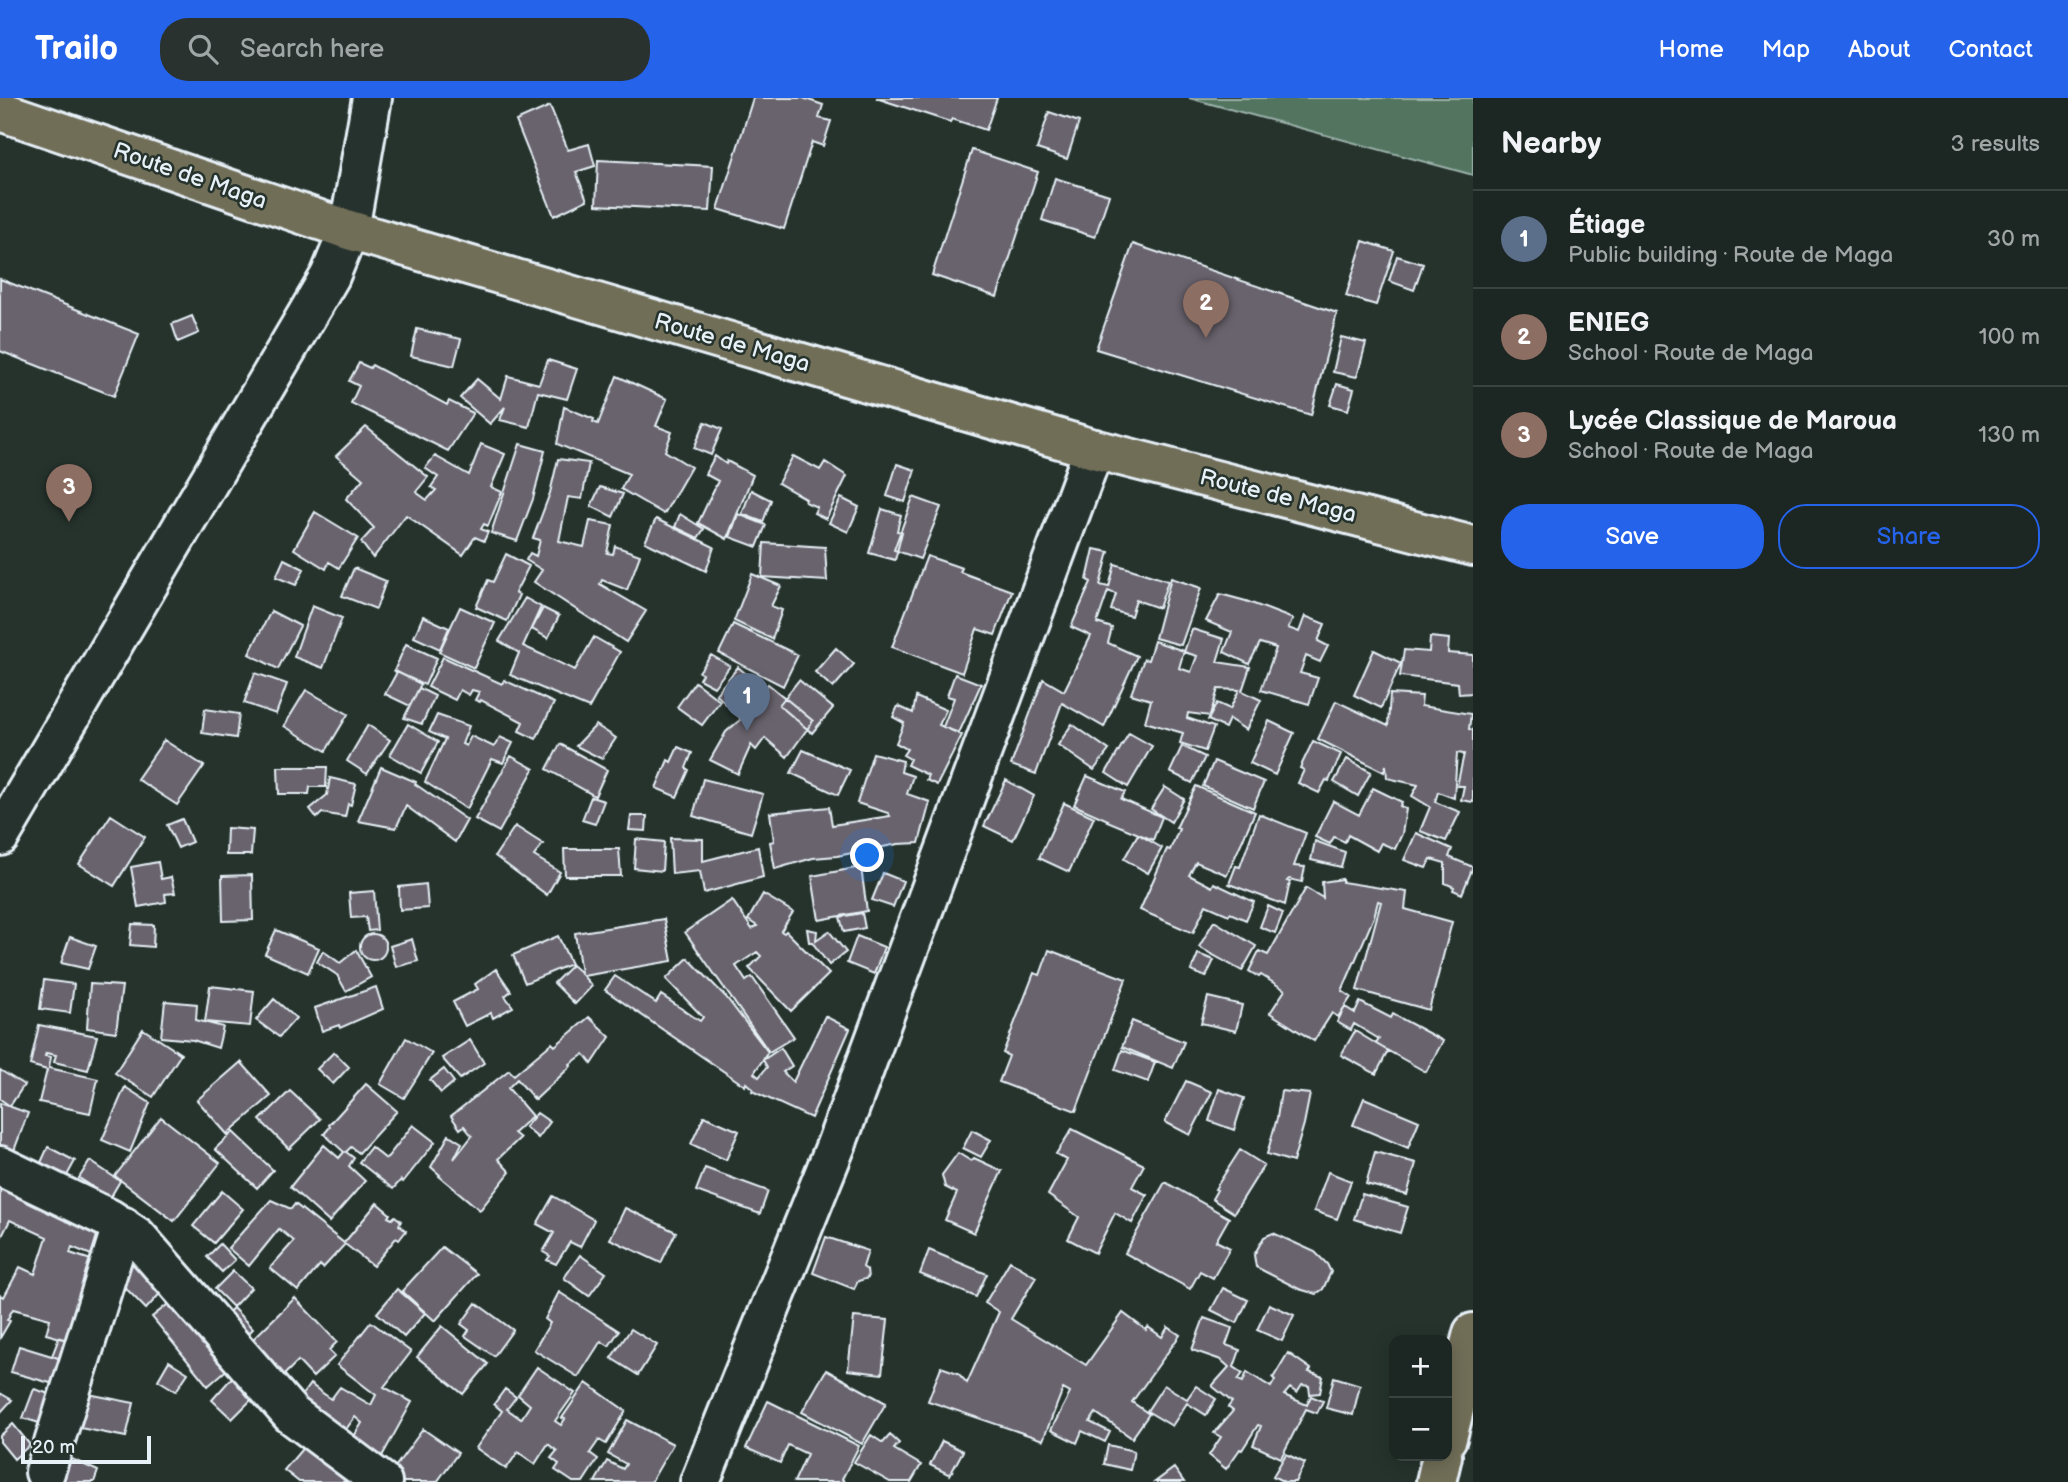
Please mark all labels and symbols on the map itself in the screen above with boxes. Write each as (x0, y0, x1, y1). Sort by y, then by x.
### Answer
street label: Route de Maga (110, 137, 270, 215)
pin: 2 (1183, 280, 1229, 338)
street label: Route de Maga (651, 307, 813, 379)
street label: Route de Maga (1197, 463, 1359, 529)
pin: 3 (46, 464, 92, 522)
pin: 1 (724, 673, 770, 731)
your location (850, 838, 884, 872)
scale bar (21, 1433, 150, 1465)

